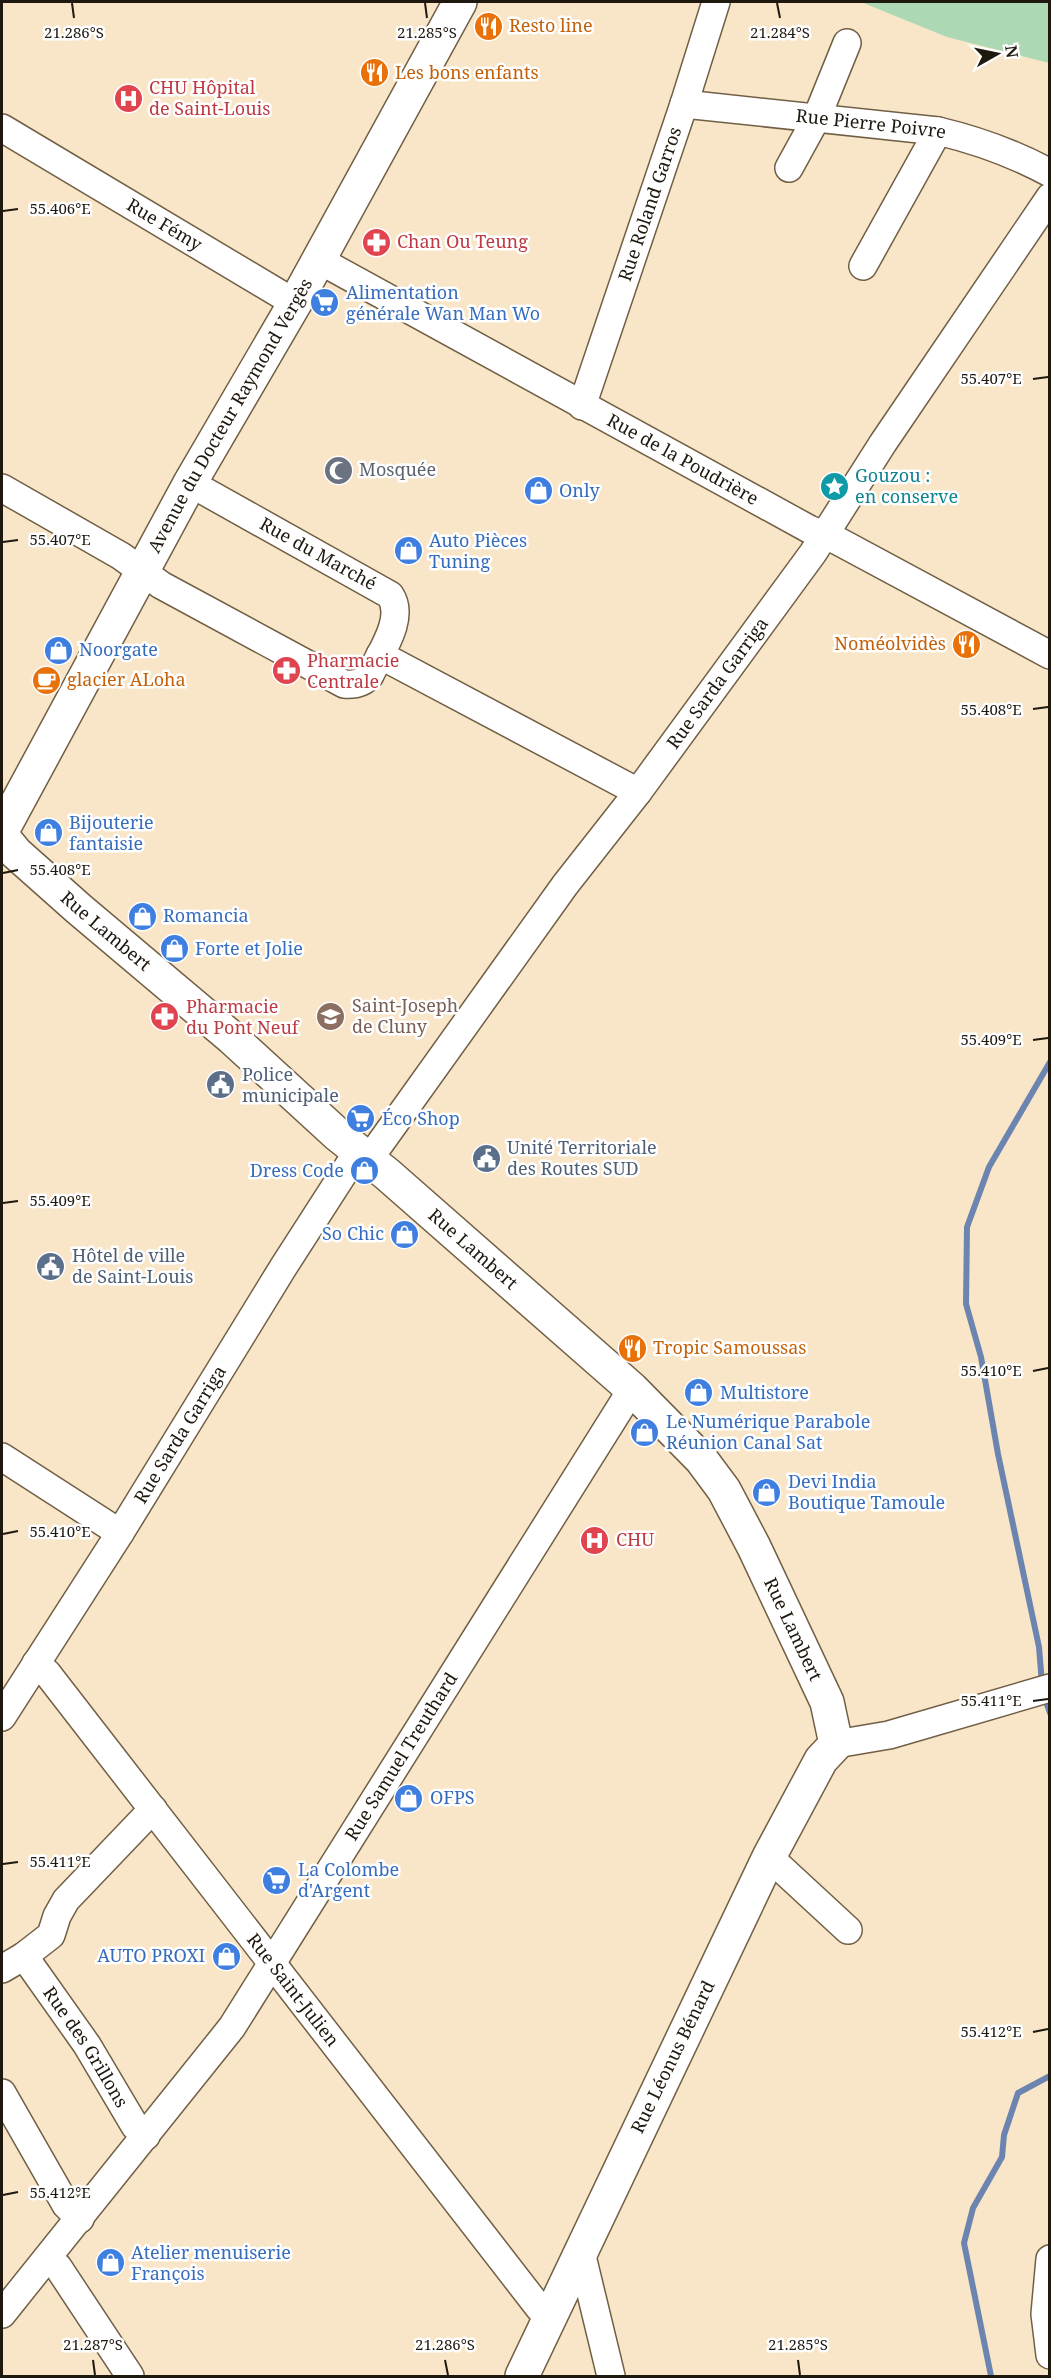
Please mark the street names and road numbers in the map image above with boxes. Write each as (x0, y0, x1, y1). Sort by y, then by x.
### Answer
street label: Rue Pierre Poivre (795, 103, 949, 144)
street label: Rue Roland Garros (612, 124, 686, 284)
street label: Rue Fémy (123, 192, 208, 256)
street label: Avenue du Docteur Raymond Vergès (142, 274, 317, 557)
street label: Rue de la Poudrière (603, 408, 763, 510)
street label: Rue du Marché (256, 511, 381, 595)
street label: Rue Sarda Garriga (661, 612, 773, 753)
street label: Rue Lambert (56, 885, 157, 976)
street label: Rue Lambert (424, 1203, 523, 1294)
street label: Rue Sarda Garriga (128, 1361, 231, 1507)
street label: Rue Lambert (759, 1573, 828, 1684)
street label: Rue Samuel Treuthard (339, 1667, 462, 1845)
street label: Rue Saint-Julien (242, 1928, 345, 2051)
street label: Rue Léonus Bénard (625, 1976, 720, 2137)
street label: Rue des Grillons (38, 1981, 134, 2111)

